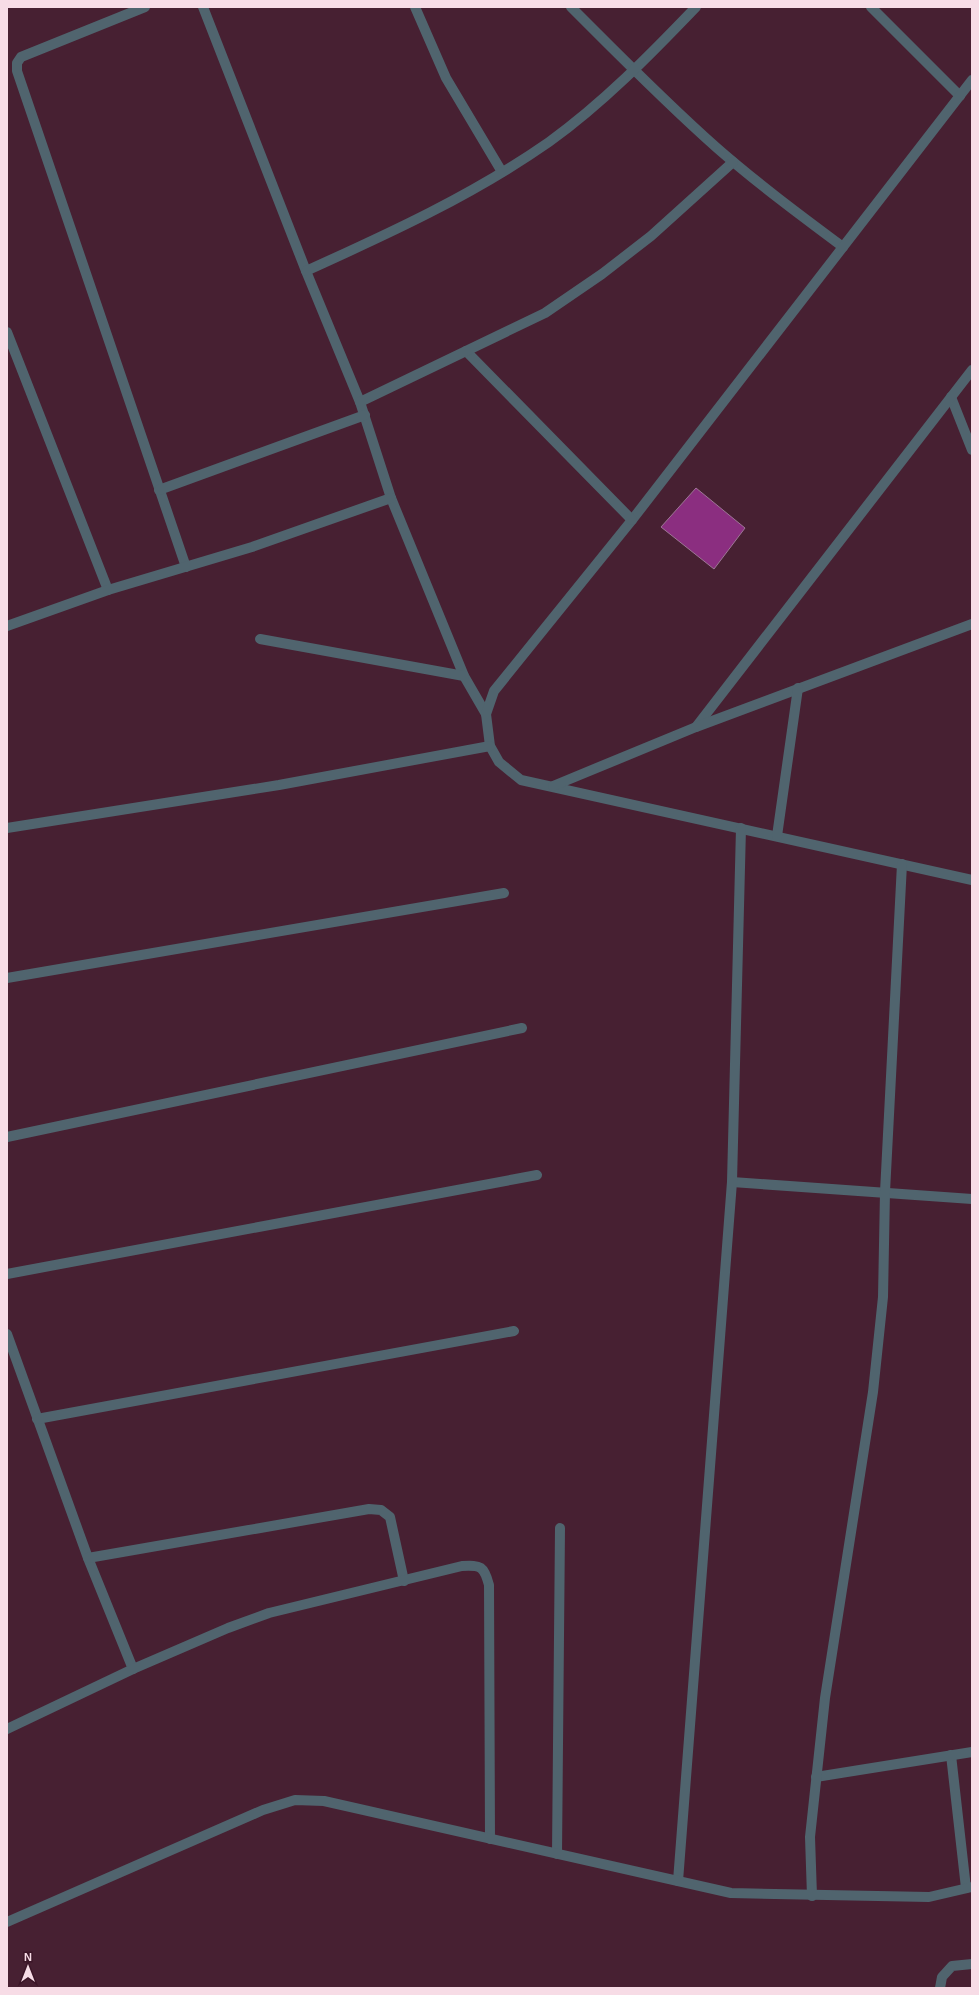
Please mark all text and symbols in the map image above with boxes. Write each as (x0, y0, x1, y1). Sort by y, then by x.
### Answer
north arrow (8, 1947, 48, 1987)
text: N (24, 1951, 32, 1963)

